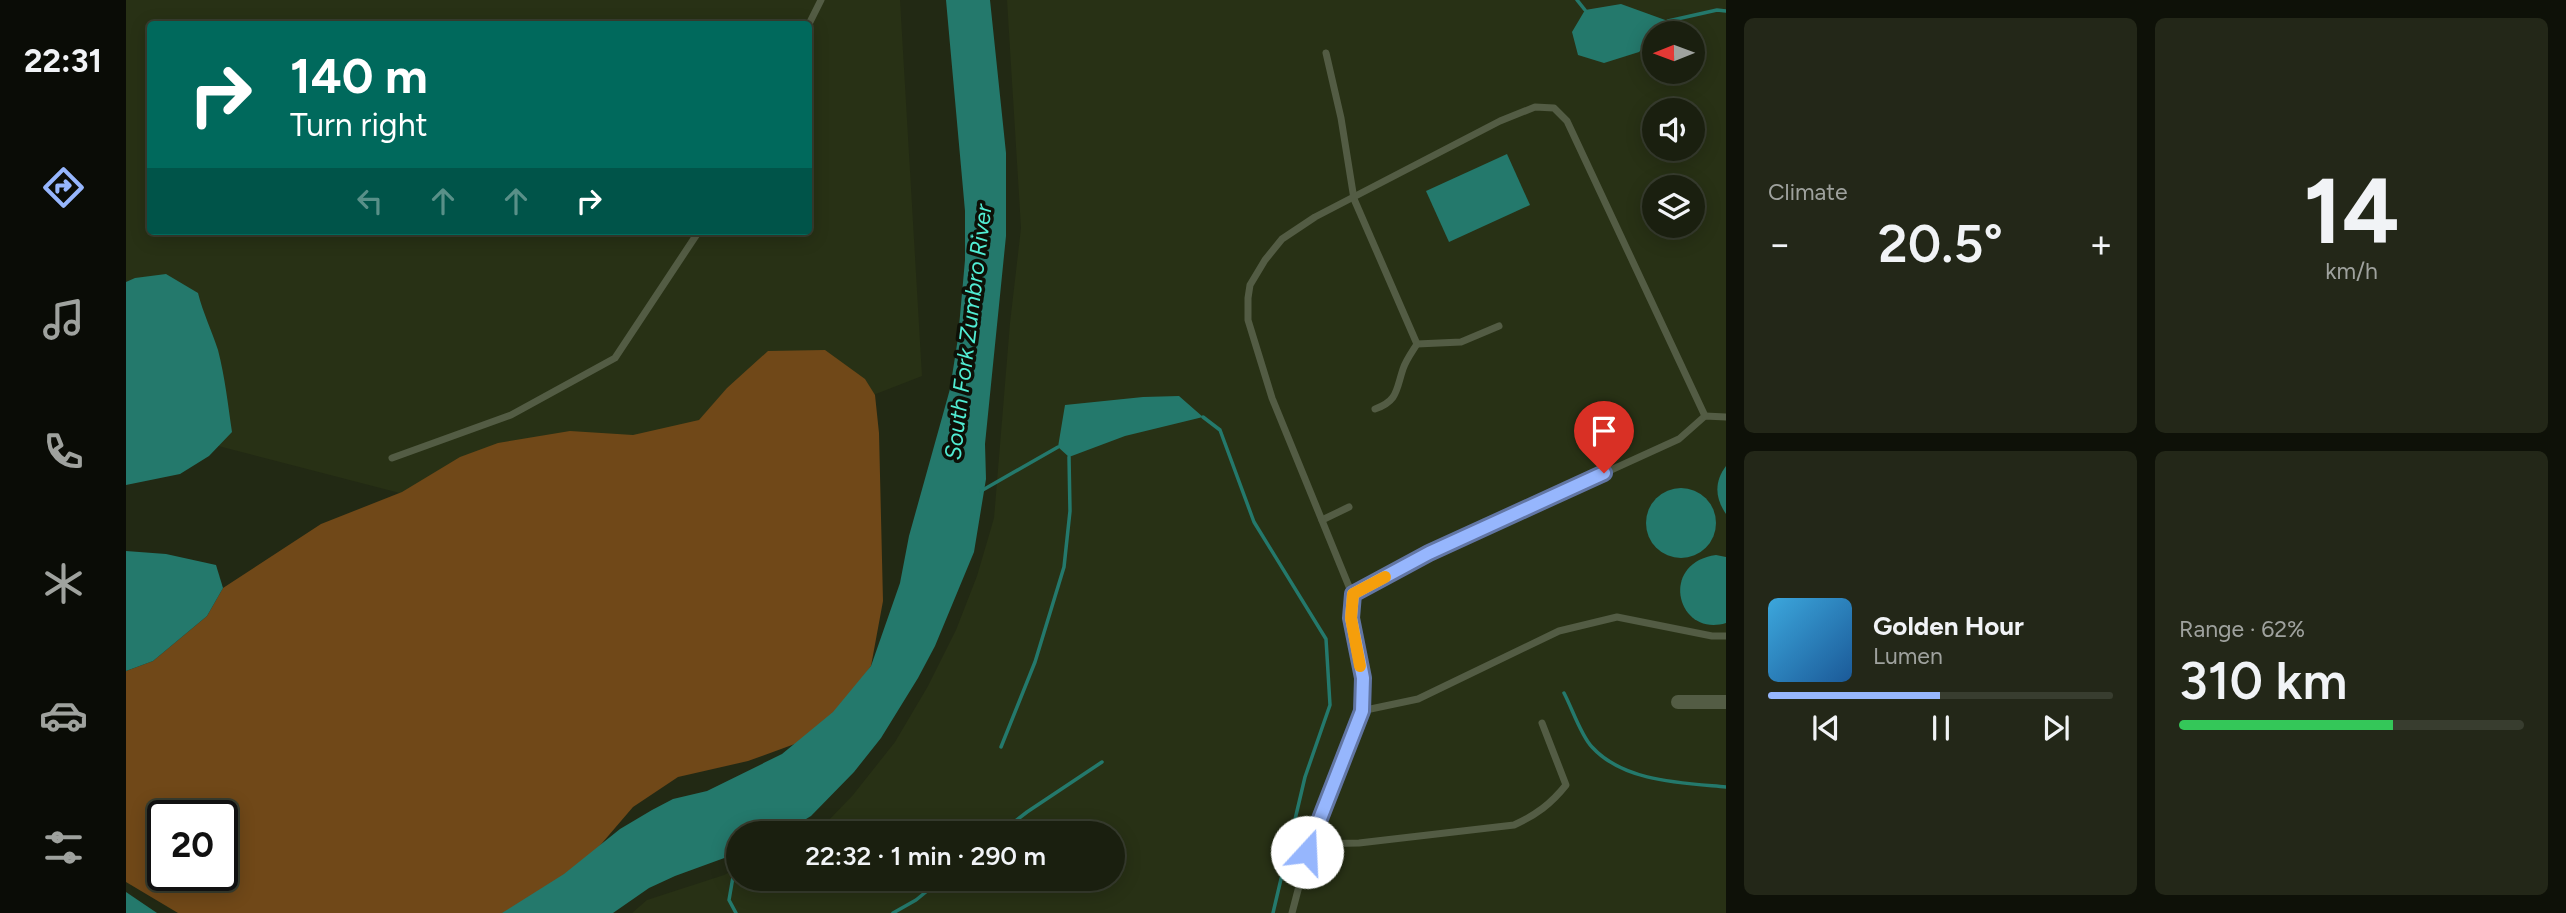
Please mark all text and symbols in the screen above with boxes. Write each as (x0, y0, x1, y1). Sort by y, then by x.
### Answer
north arrow (1642, 21, 1704, 84)
map controls (1642, 21, 1705, 238)
text: 22:31 (24, 42, 102, 80)
text: 140 m (290, 46, 428, 105)
icon: right (175, 49, 266, 140)
button: sound (1642, 98, 1705, 161)
text: Turn right (290, 106, 428, 144)
text: 14 (2303, 157, 2400, 266)
icon: directions (39, 163, 88, 212)
button: layers (1642, 175, 1705, 238)
text: Climate (1768, 178, 1847, 206)
icon: left (351, 182, 389, 220)
icon: ahead (424, 182, 462, 220)
icon: ahead (497, 182, 535, 220)
icon: right (570, 182, 608, 220)
water label: South Fork Zumbro River (938, 201, 998, 461)
text: 20.5° (1878, 213, 2003, 275)
text: − (1768, 221, 1792, 267)
text: + (2089, 221, 2113, 267)
text: km/h (2325, 257, 2378, 285)
icon: music (39, 295, 88, 344)
pin (1574, 401, 1634, 473)
icon: arrive (1585, 412, 1623, 450)
icon: phone (39, 427, 88, 476)
icon: climate (39, 559, 88, 608)
text: Golden Hour (1873, 610, 2024, 642)
text: Range · 62% (2179, 615, 2305, 643)
text: Lumen (1873, 642, 1943, 670)
text: 310 km (2179, 650, 2347, 712)
icon: car (39, 691, 88, 740)
icon: previous (1807, 709, 1845, 747)
icon: pause (1922, 709, 1960, 747)
icon: next (2037, 709, 2075, 747)
speed limit sign: 20 (147, 800, 238, 891)
position arrow (1270, 815, 1344, 889)
icon: filters (39, 823, 88, 872)
text: 22:32 · 1 min · 290 m (805, 840, 1046, 872)

